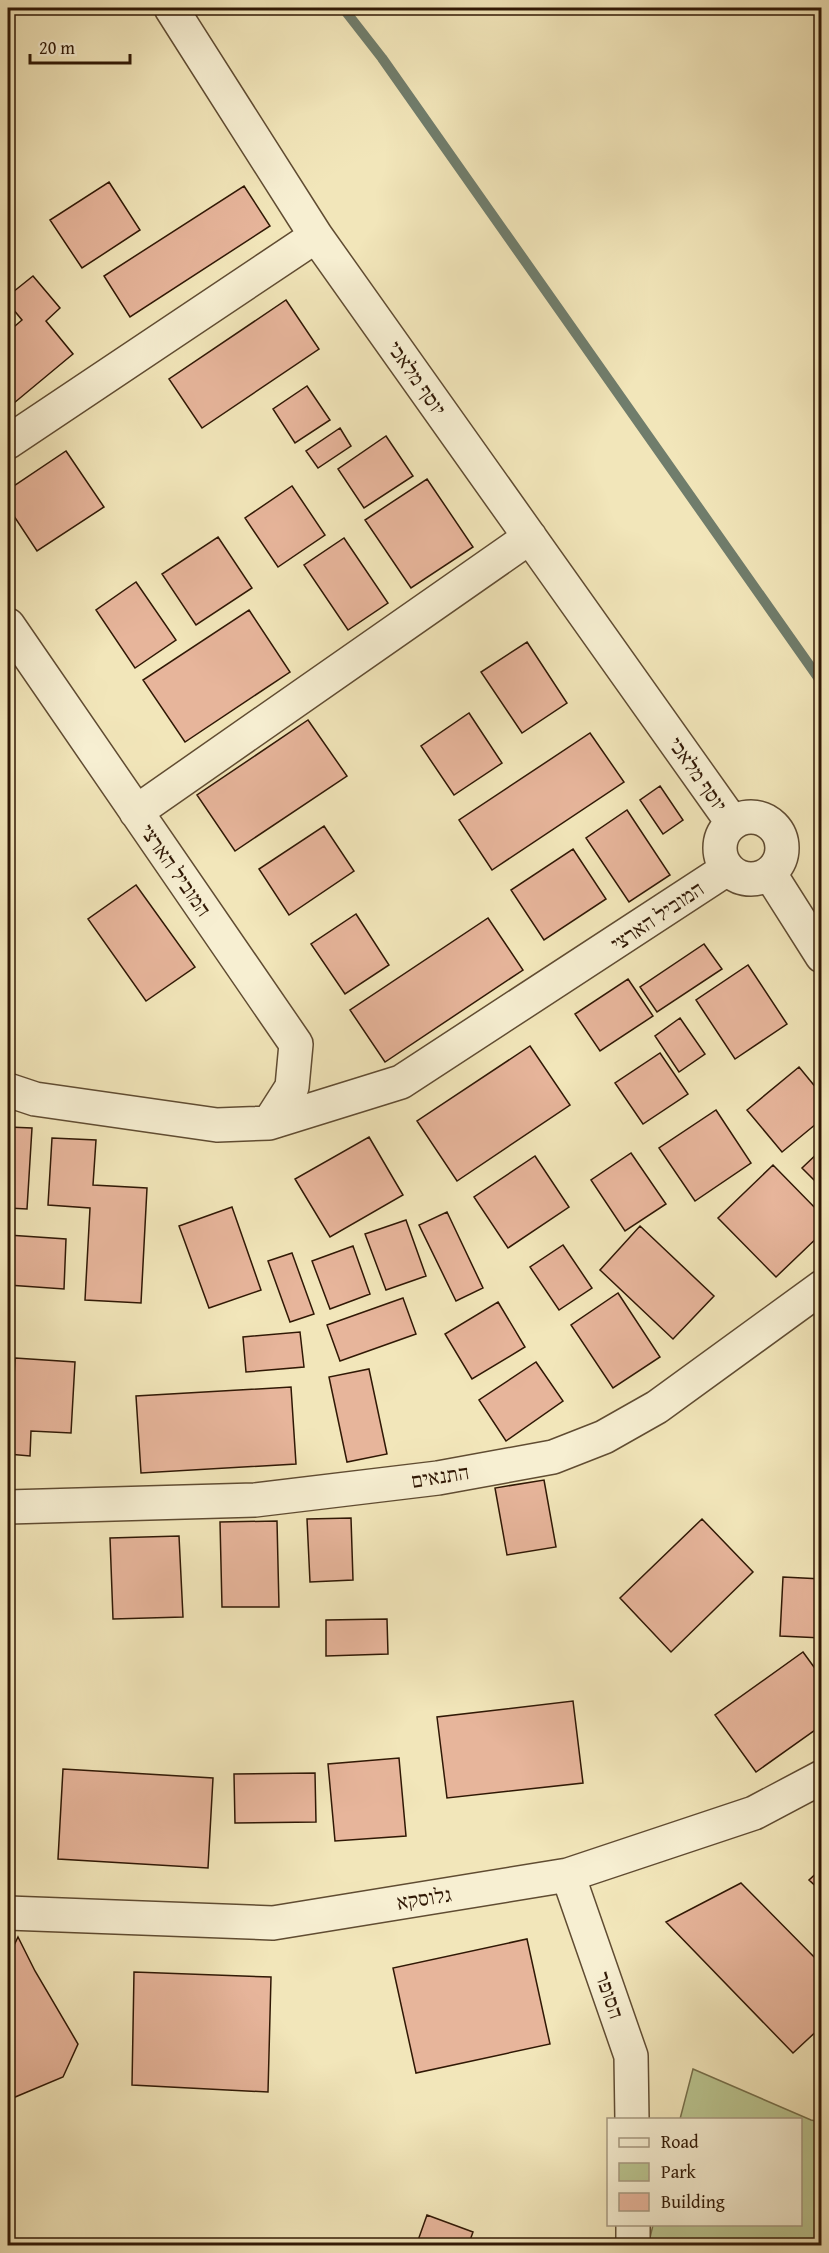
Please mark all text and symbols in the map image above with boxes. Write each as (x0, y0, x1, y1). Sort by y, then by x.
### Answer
scale bar (30, 27, 130, 65)
text: 20 m (39, 34, 75, 61)
street label: יוסף מלאכי (380, 334, 454, 422)
street label: יוסף מלאכי (661, 730, 735, 818)
street label: המוביל הארצי (133, 817, 219, 923)
street label: המוביל הארצי (604, 873, 710, 959)
street label: התנאים (409, 1456, 471, 1496)
street label: גלוסקא (394, 1878, 454, 1918)
street label: הסופר (588, 1967, 632, 2023)
legend (607, 2118, 802, 2226)
text: Road (661, 2128, 699, 2155)
text: Park (661, 2158, 697, 2185)
text: Building (661, 2188, 725, 2215)

